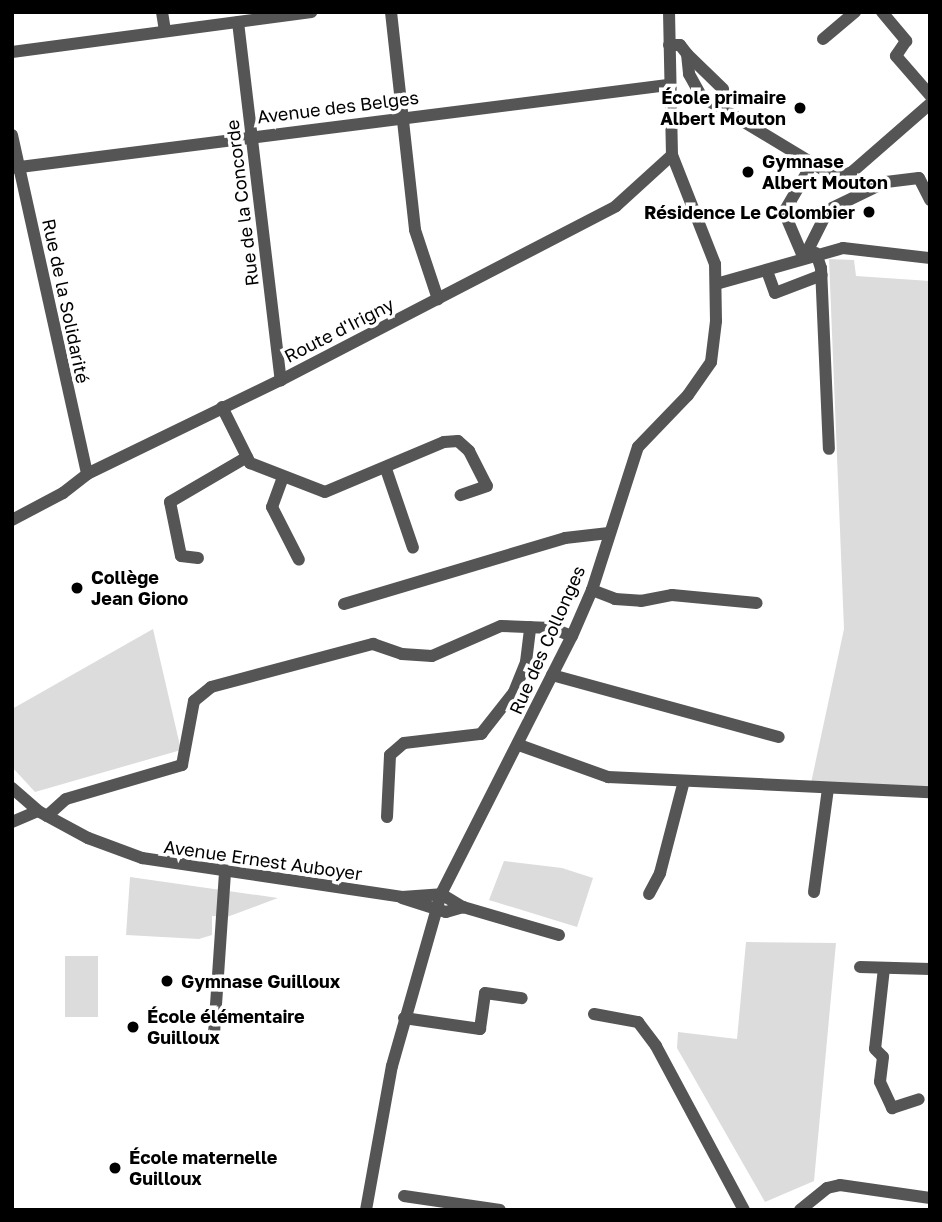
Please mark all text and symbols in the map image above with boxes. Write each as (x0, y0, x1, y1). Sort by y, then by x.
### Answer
street label: Avenue des Belges (256, 86, 420, 128)
place label: École primaire Albert Mouton (660, 87, 786, 130)
marker: École primaire Albert Mouton (792, 100, 808, 116)
street label: Rue de la Concorde (221, 119, 263, 287)
place label: Gymnase Albert Mouton (762, 151, 888, 194)
marker: Gymnase Albert Mouton (740, 164, 756, 180)
place label: Résidence Le Colombier (644, 201, 855, 223)
marker: Résidence Le Colombier (861, 204, 877, 220)
street label: Rue de la Solidarité (38, 217, 94, 385)
street label: Route d'Irigny (281, 293, 397, 367)
street label: Rue des Collonges (504, 562, 590, 718)
place label: Collège Jean Giono (91, 567, 188, 610)
marker: Collège Jean Giono (69, 580, 85, 596)
street label: Avenue Ernest Auboyer (162, 835, 364, 885)
place label: Gymnase Guilloux (181, 970, 340, 992)
marker: Gymnase Guilloux (159, 973, 175, 989)
place label: École élémentaire Guilloux (147, 1006, 305, 1048)
marker: École élémentaire Guilloux (125, 1019, 141, 1035)
place label: École maternelle Guilloux (129, 1147, 277, 1190)
marker: École maternelle Guilloux (107, 1160, 123, 1176)

